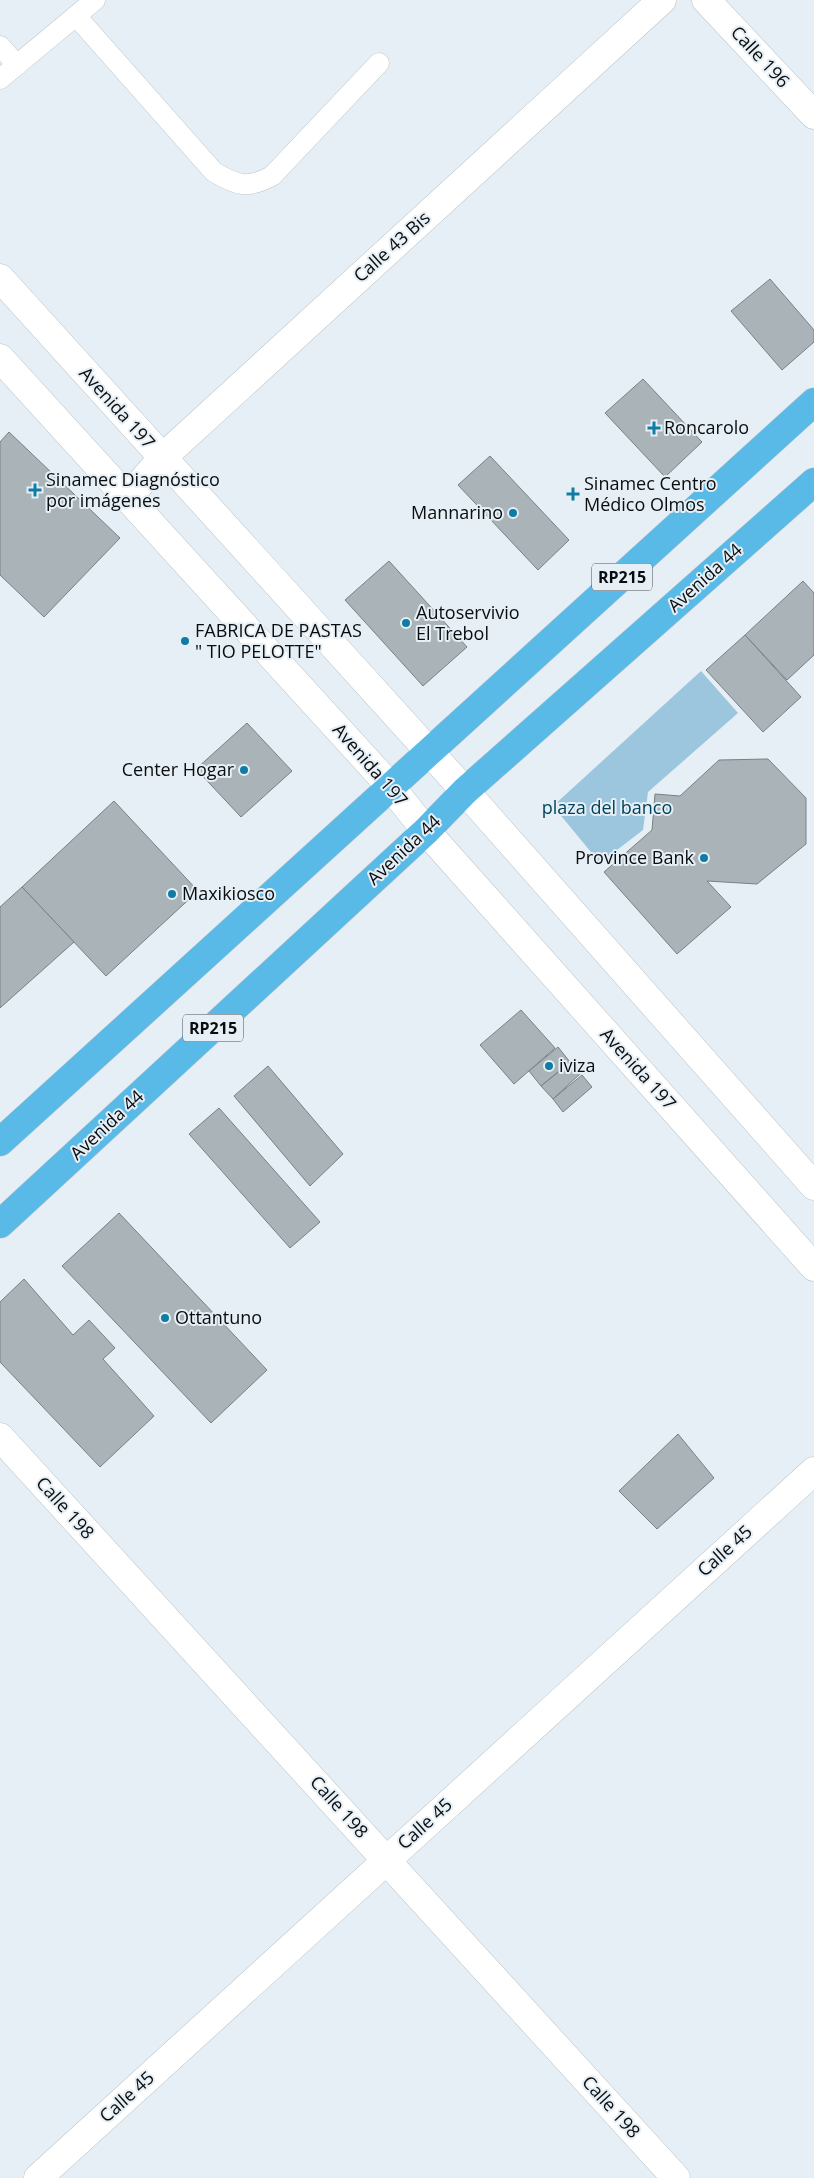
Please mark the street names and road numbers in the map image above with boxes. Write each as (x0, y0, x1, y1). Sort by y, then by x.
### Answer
street label: Calle 196 (726, 20, 795, 92)
street label: Calle 43 Bis (348, 205, 435, 287)
street label: Avenida 197 (74, 361, 161, 453)
street label: Avenida 44 (662, 537, 747, 617)
road number: RP215 (592, 564, 652, 590)
street label: Avenida 197 (328, 718, 413, 811)
street label: Avenida 44 (361, 809, 445, 890)
road number: RP215 (183, 1014, 243, 1042)
street label: Avenida 197 (595, 1022, 682, 1114)
street label: Avenida 44 (64, 1084, 148, 1165)
street label: Calle 198 (31, 1471, 100, 1544)
street label: Calle 45 (692, 1519, 757, 1581)
street label: Calle 198 (305, 1770, 374, 1843)
street label: Calle 45 (392, 1792, 457, 1854)
street label: Calle 45 (94, 2065, 159, 2127)
street label: Calle 198 (577, 2070, 646, 2143)

